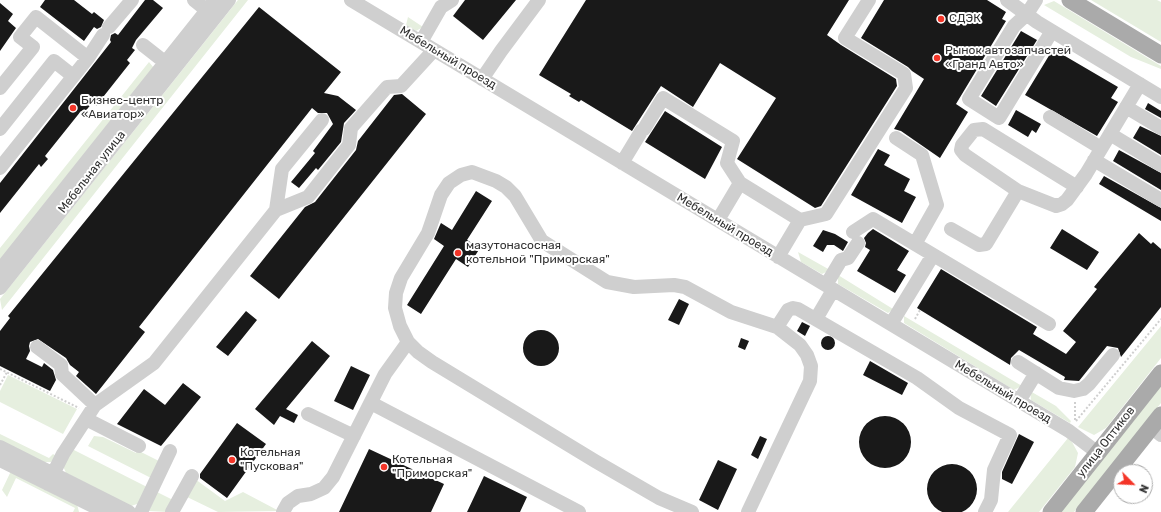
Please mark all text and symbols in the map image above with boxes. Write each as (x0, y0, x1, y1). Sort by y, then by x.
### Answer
place label: СДЭК (949, 12, 981, 26)
marker: СДЭК (936, 14, 946, 24)
street label: Мебельный проезд (397, 23, 499, 93)
place label: Рынок автозапчастей «Гранд Авто» (945, 44, 1071, 72)
marker: Рынок автозапчастей «Гранд Авто» (932, 53, 942, 63)
place label: Бизнес-центр «Авиатор» (81, 94, 163, 122)
marker: Бизнес-центр «Авиатор» (68, 103, 78, 113)
street label: Мебельная улица (55, 128, 129, 216)
street label: Мебельный проезд (674, 190, 776, 260)
place label: мазутонасосная котельной "Приморская" (466, 239, 610, 267)
marker: мазутонасосная котельной "Приморская" (453, 248, 463, 258)
street label: Мебельный проезд (952, 357, 1054, 427)
street label: улица Оптиков (1074, 404, 1138, 480)
place label: Котельная "Пусковая" (240, 446, 303, 474)
place label: Котельная "Приморская" (392, 453, 472, 481)
marker: Котельная "Пусковая" (227, 455, 237, 465)
marker: Котельная "Приморская" (379, 462, 389, 472)
north arrow (1113, 464, 1153, 504)
text: N (1136, 482, 1151, 495)

